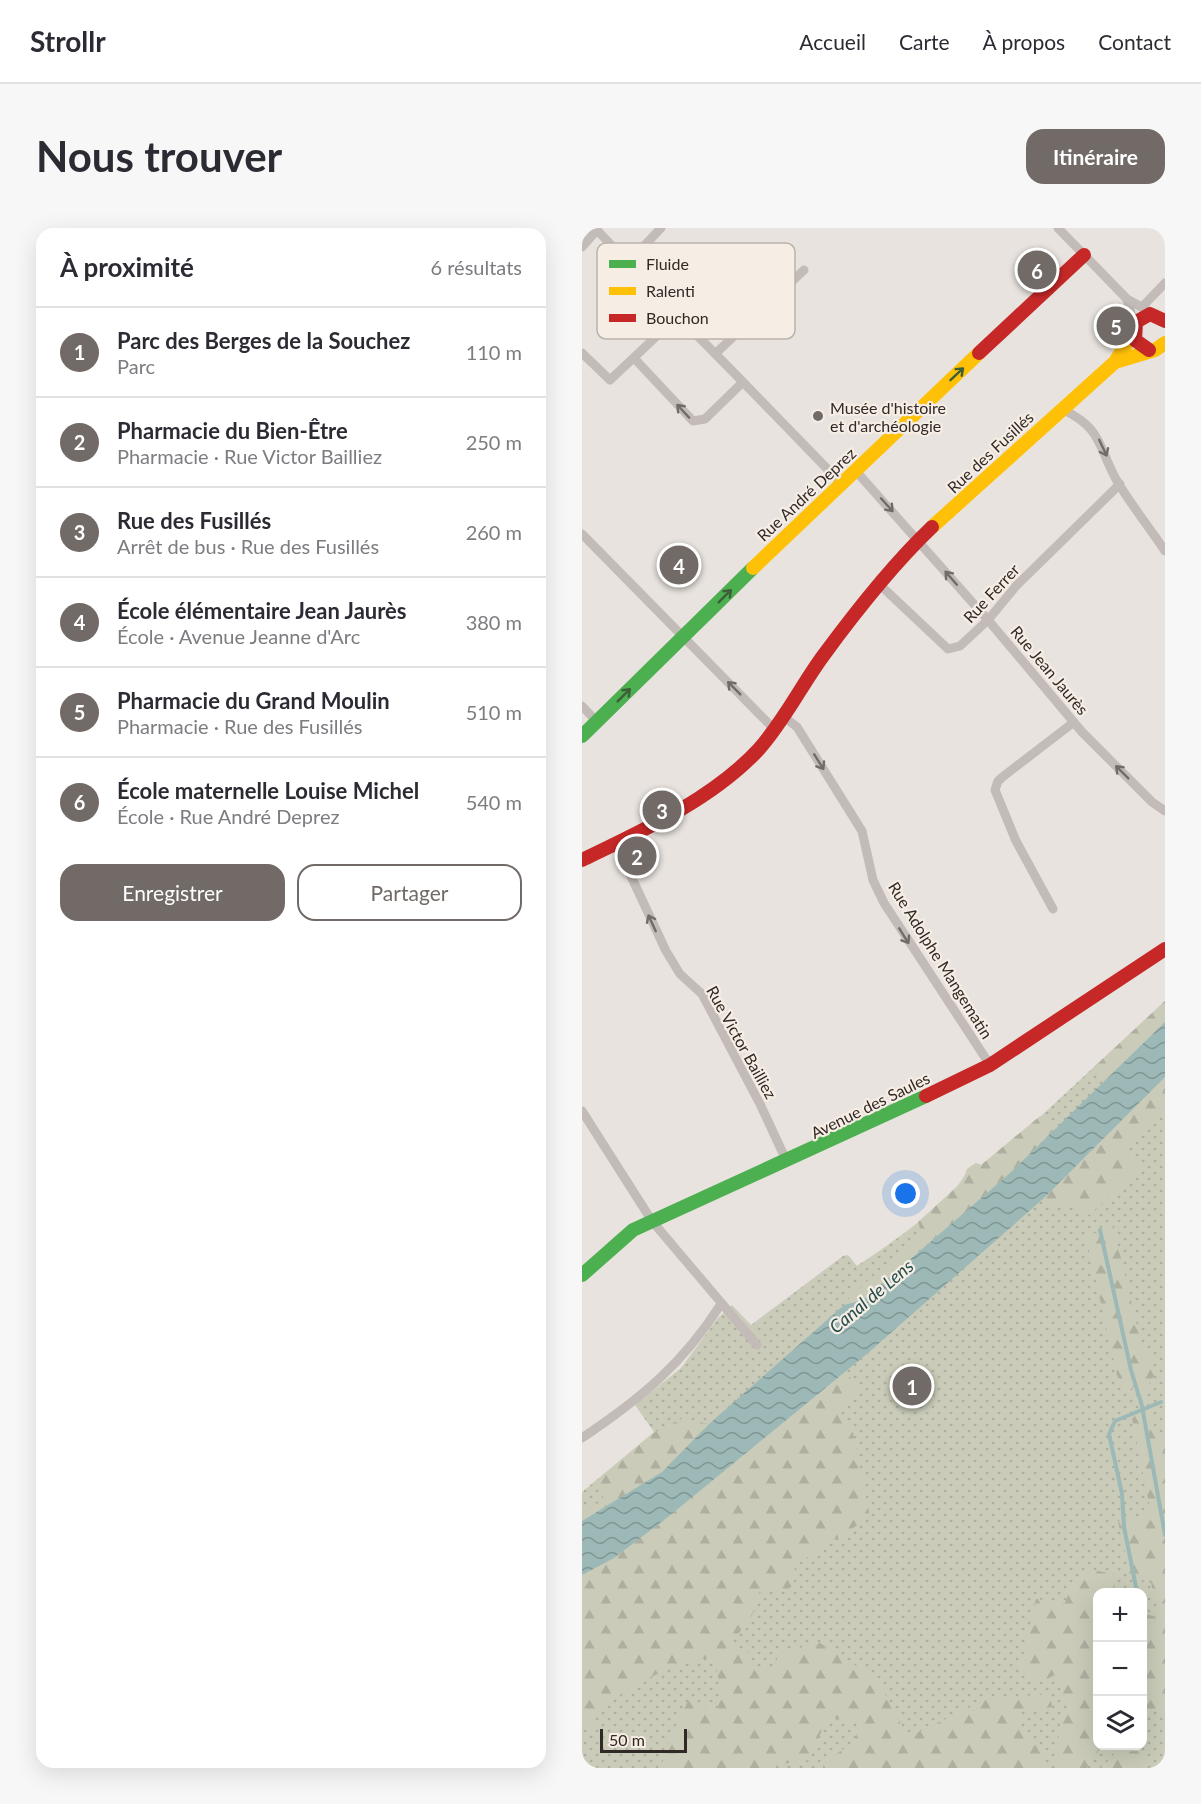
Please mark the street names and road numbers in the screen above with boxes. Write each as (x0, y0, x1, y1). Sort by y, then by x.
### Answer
street label: Rue des Fusillés (943, 407, 1037, 497)
street label: Rue André Deprez (753, 443, 859, 545)
street label: Rue Ferrer (959, 560, 1023, 626)
street label: Rue Jean Jaurès (1007, 622, 1093, 718)
street label: Rue Adolphe Mangematin (885, 878, 997, 1042)
street label: Rue Victor Bailliez (703, 982, 781, 1102)
street label: Avenue des Saules (807, 1068, 933, 1142)

